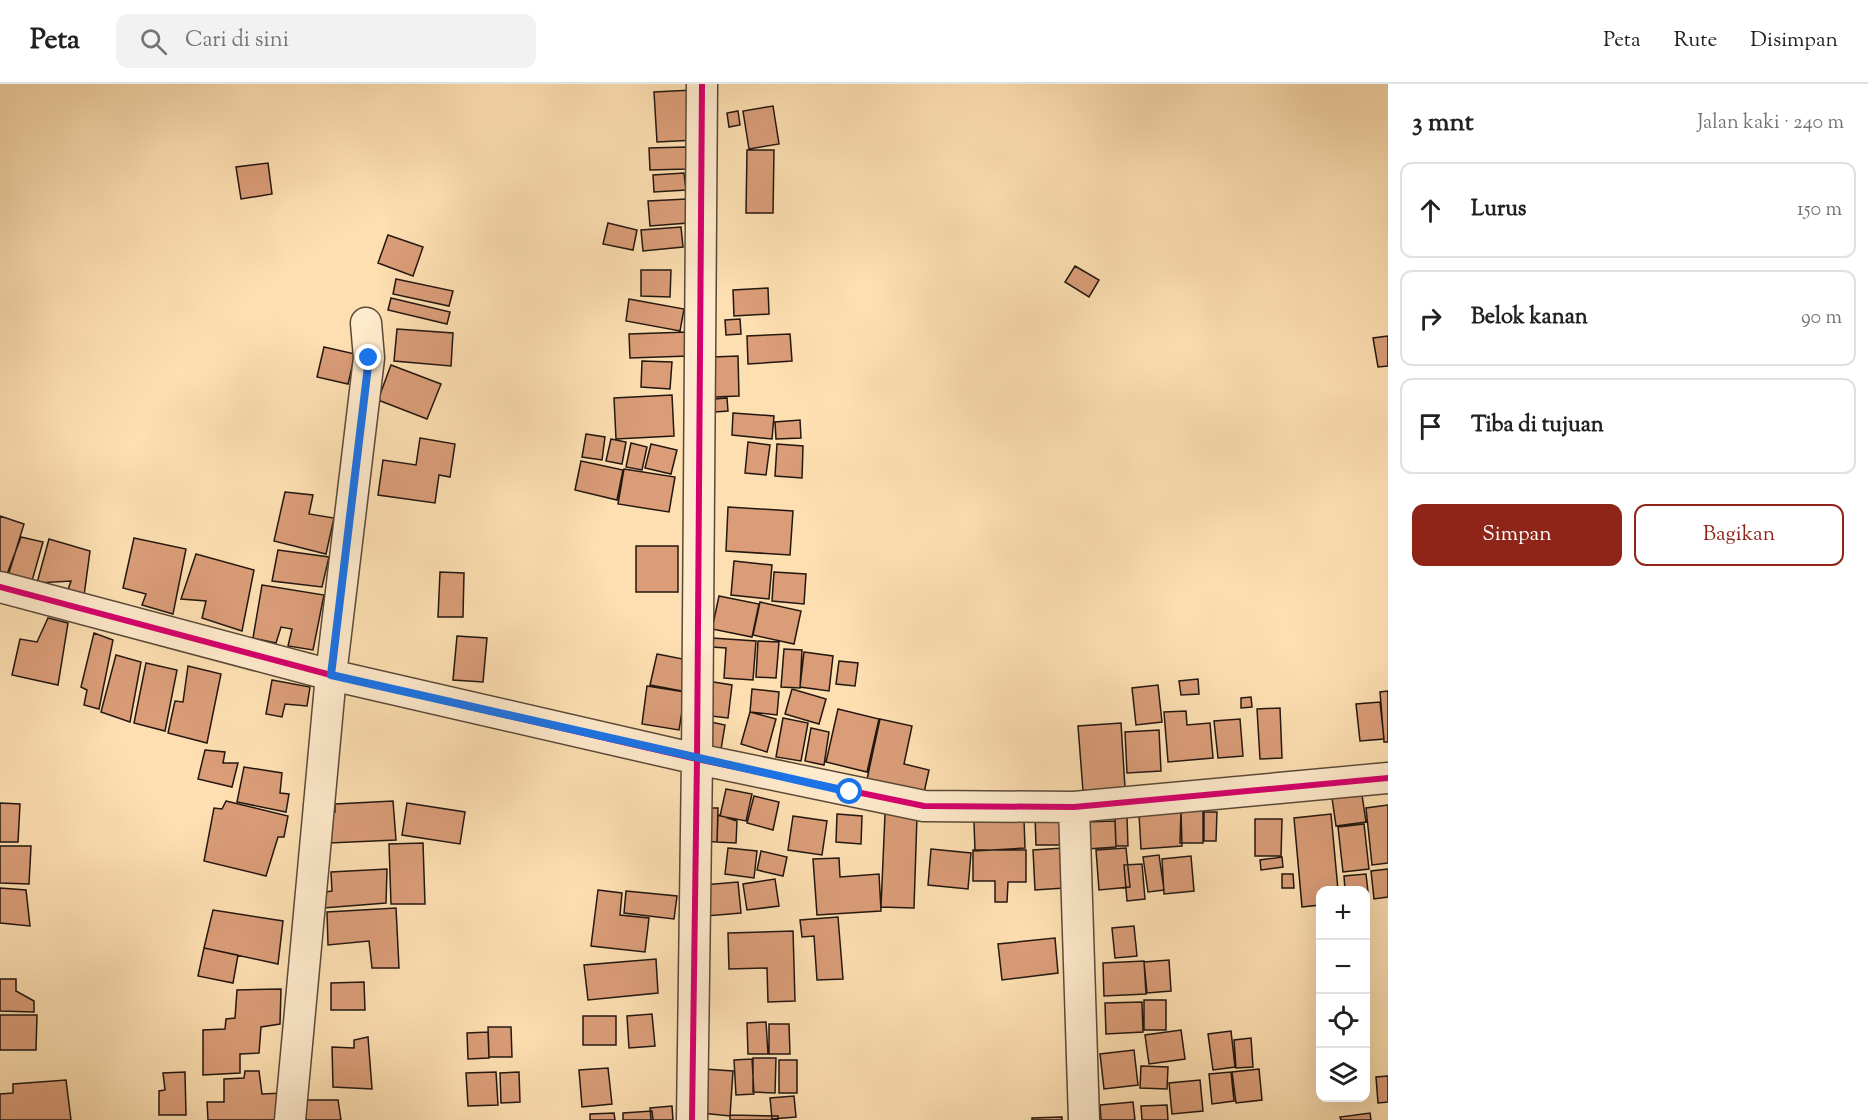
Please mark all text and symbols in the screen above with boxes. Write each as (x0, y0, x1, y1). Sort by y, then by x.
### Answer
search box (116, 14, 536, 68)
text: Peta (30, 21, 80, 61)
icon: search (137, 25, 170, 58)
text: Cari di sini (185, 25, 289, 57)
text: Peta (1603, 26, 1641, 56)
text: Rute (1674, 26, 1717, 56)
text: Disimpan (1750, 26, 1838, 56)
text: 3 mnt (1412, 105, 1474, 142)
text: Jalan kaki · 240 m (1697, 109, 1844, 138)
icon: ahead (1414, 194, 1447, 227)
text: Lurus (1471, 194, 1527, 226)
text: 150 m (1797, 196, 1842, 225)
icon: right (1414, 302, 1447, 335)
text: Belok kanan (1471, 302, 1588, 334)
text: 90 m (1801, 304, 1842, 333)
route end (355, 344, 381, 370)
icon: arrive (1414, 410, 1447, 443)
text: Tiba di tujuan (1471, 410, 1604, 442)
button: Simpan (1412, 504, 1622, 566)
button: Bagikan (1634, 504, 1844, 566)
route start (836, 778, 862, 804)
map controls (1316, 886, 1370, 1102)
button: + (1316, 886, 1370, 940)
button: − (1316, 940, 1370, 994)
button: locate (1316, 994, 1370, 1048)
button: layers (1316, 1048, 1370, 1102)

